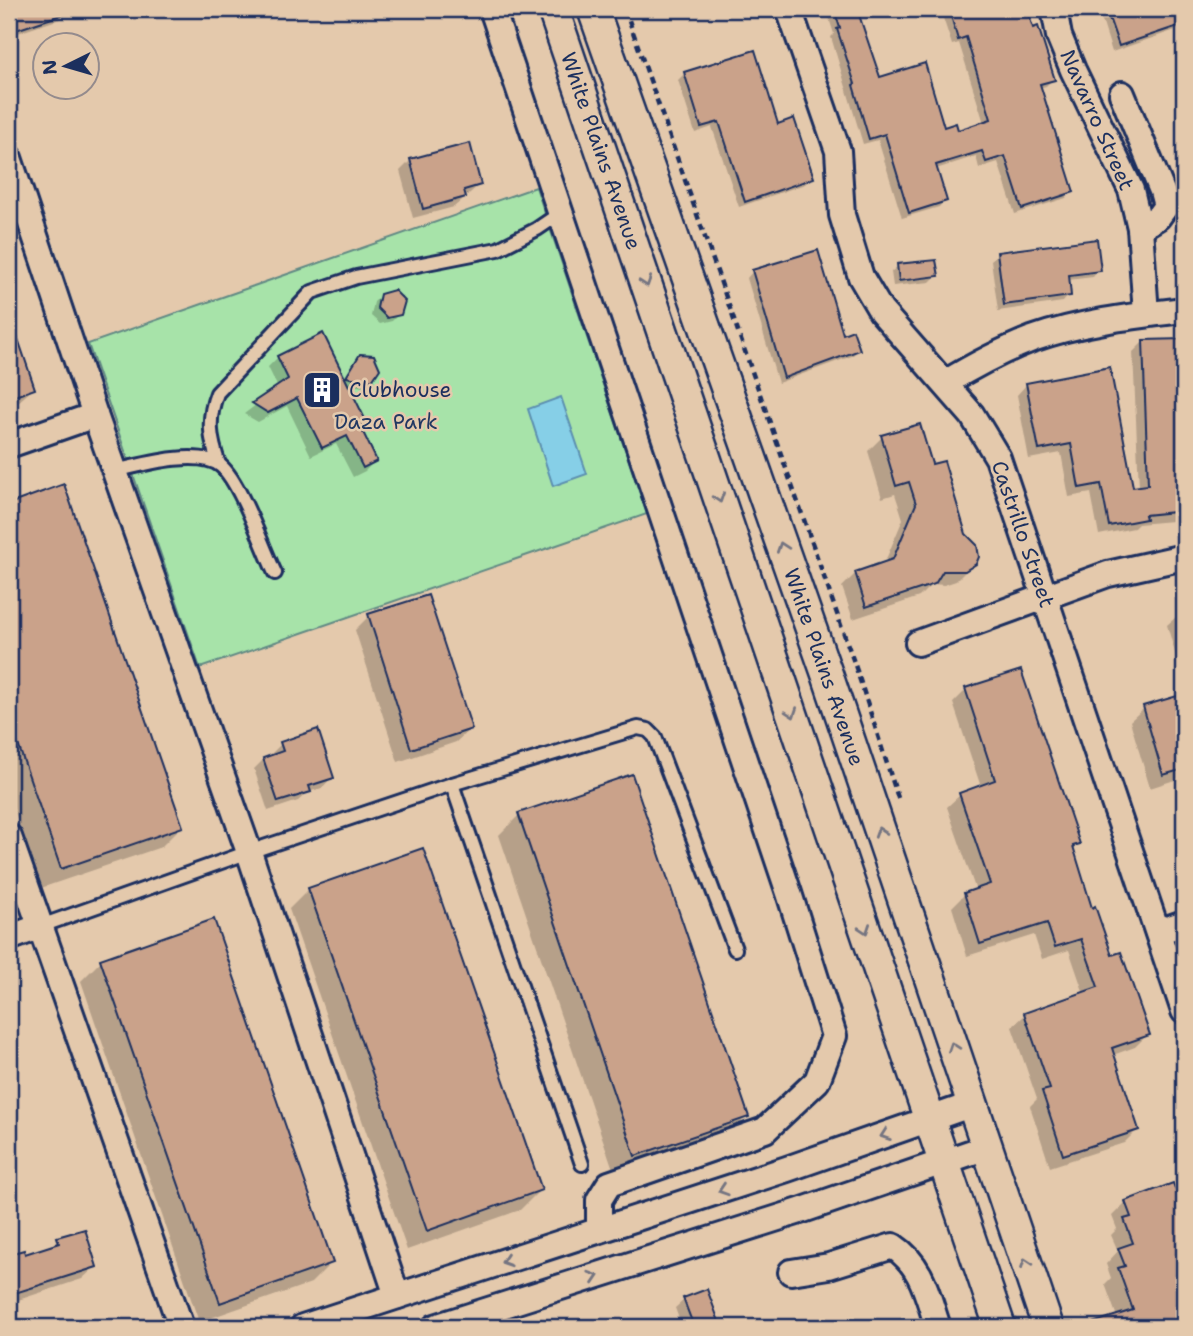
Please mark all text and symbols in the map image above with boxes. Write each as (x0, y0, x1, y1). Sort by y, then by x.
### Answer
north arrow (32, 32, 102, 102)
street label: Navarro Street (1053, 45, 1141, 195)
street label: White Plains Avenue (554, 48, 648, 254)
text: N (36, 59, 63, 76)
one-way arrow (638, 276, 652, 288)
building icon: Clubhouse (301, 369, 343, 411)
place label: Clubhouse (349, 376, 451, 404)
park label: Daza Park (334, 408, 438, 436)
street label: Castrillo Street (985, 457, 1061, 611)
one-way arrow (711, 491, 725, 503)
one-way arrow (776, 541, 790, 554)
street label: White Plains Avenue (777, 564, 871, 770)
one-way arrow (784, 706, 798, 719)
one-way arrow (874, 826, 888, 838)
one-way arrow (857, 922, 871, 934)
one-way arrow (947, 1042, 961, 1054)
one-way arrow (880, 1127, 892, 1141)
one-way arrow (717, 1182, 729, 1196)
one-way arrow (501, 1252, 513, 1267)
one-way arrow (1020, 1257, 1034, 1269)
one-way arrow (587, 1270, 599, 1285)

